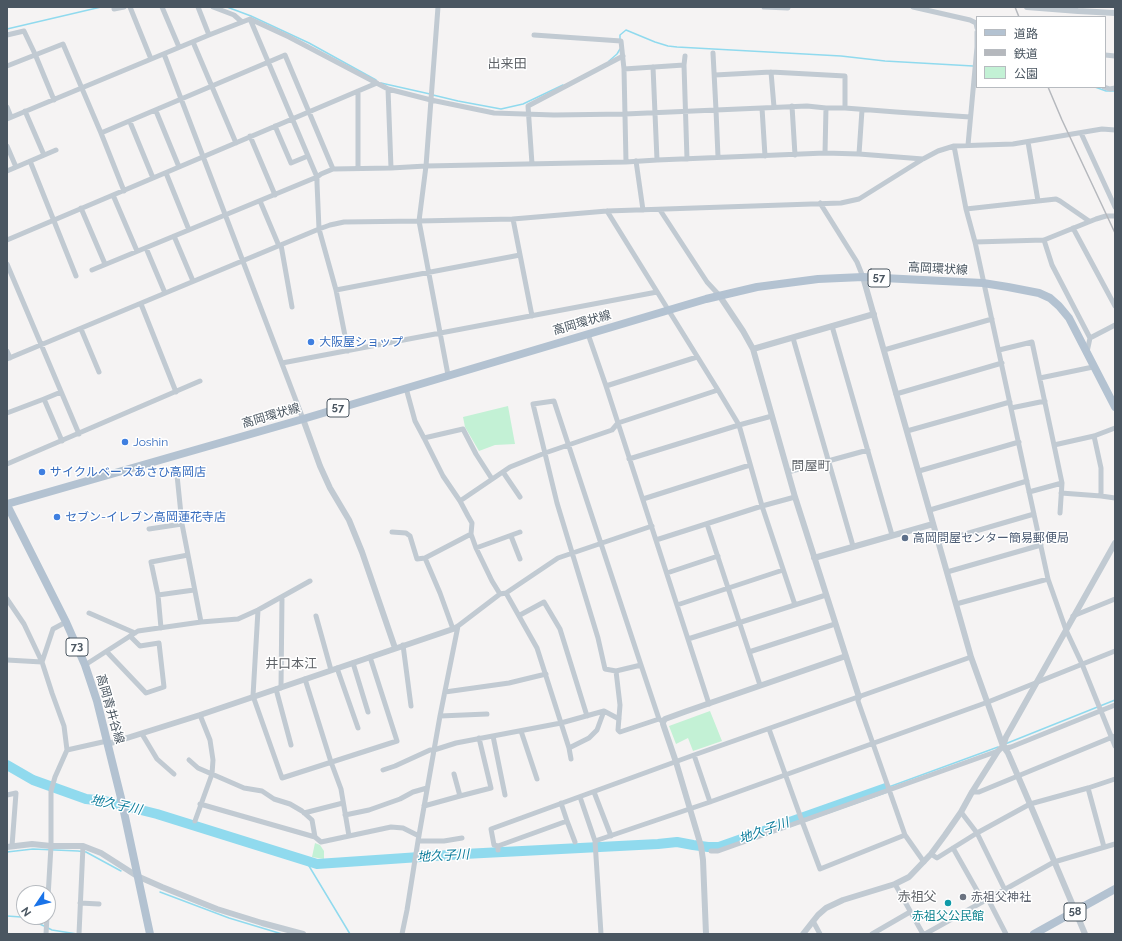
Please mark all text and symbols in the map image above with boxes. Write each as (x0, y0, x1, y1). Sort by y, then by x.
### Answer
legend (976, 16, 1106, 88)
text: 道路 (1014, 27, 1038, 41)
text: 鉄道 (1014, 47, 1038, 61)
district label: 出来田 (488, 56, 526, 72)
text: 公園 (1014, 67, 1038, 81)
street label: 高岡環状線 (908, 260, 968, 278)
road number: 57 (868, 269, 890, 287)
street label: 高岡環状線 (551, 308, 613, 338)
place label: 大阪屋ショップ (319, 335, 403, 349)
marker: 大阪屋ショップ (306, 337, 316, 347)
road number: 57 (327, 399, 349, 417)
street label: 高岡環状線 (240, 401, 302, 431)
place label: Joshin (133, 435, 168, 449)
marker: Joshin (120, 437, 130, 447)
district label: 問屋町 (792, 458, 830, 474)
place label: サイクルベースあさひ高岡店 (50, 465, 206, 479)
marker: サイクルベースあさひ高岡店 (37, 467, 47, 477)
place label: セブン-イレブン高岡蓮花寺店 (65, 510, 226, 524)
marker: セブン-イレブン高岡蓮花寺店 (52, 512, 62, 522)
place label: 高岡問屋センター簡易郵便局 (913, 531, 1069, 545)
marker: 高岡問屋センター簡易郵便局 (900, 533, 910, 543)
road number: 73 (66, 638, 88, 656)
district label: 井口本江 (265, 656, 317, 672)
street label: 高岡青井谷線 (93, 672, 127, 746)
water label: 地久子川 (89, 792, 143, 818)
water label: 地久子川 (737, 815, 791, 847)
water label: 地久子川 (417, 847, 469, 865)
north arrow (16, 885, 56, 925)
district label: 赤祖父 (898, 889, 936, 905)
place label: 赤祖父神社 (971, 890, 1031, 904)
marker: 赤祖父神社 (958, 892, 968, 902)
marker: 赤祖父公民館 (943, 898, 953, 908)
road number: 58 (1064, 903, 1086, 921)
text: N (19, 904, 34, 919)
place label: 赤祖父公民館 (912, 909, 984, 923)

